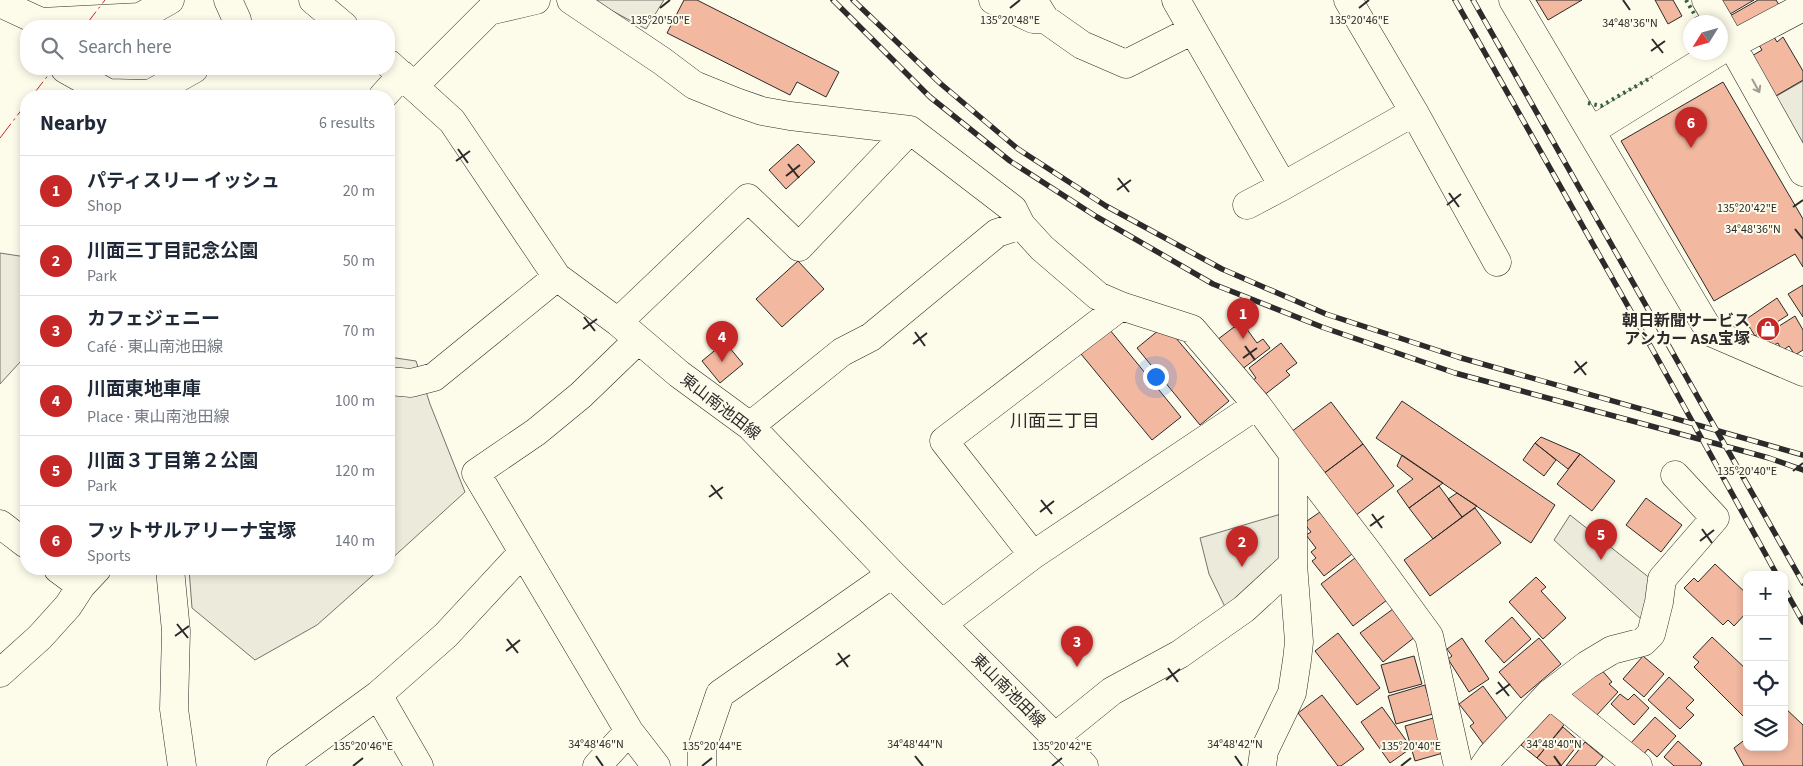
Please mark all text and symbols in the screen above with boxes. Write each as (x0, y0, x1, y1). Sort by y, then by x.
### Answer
text: 135°20'50"E (630, 12, 690, 29)
text: 135°20'48"E (980, 12, 1040, 29)
text: 135°20'46"E (1329, 12, 1389, 29)
text: 34°48'36"N (1602, 15, 1658, 32)
north arrow (1683, 15, 1728, 60)
search box (20, 20, 395, 75)
icon: search (38, 34, 66, 62)
text: Search here (78, 34, 172, 61)
one-way arrow (1751, 79, 1761, 94)
pin: 6 (1675, 107, 1707, 148)
text: Nearby (40, 108, 107, 138)
text: 6 results (319, 112, 375, 134)
text: パティスリー イッシュ (87, 168, 280, 195)
text: 1 (52, 180, 60, 202)
text: 20 m (343, 180, 375, 202)
text: Shop (87, 195, 122, 217)
text: 135°20'42"E (1717, 200, 1777, 217)
text: 34°48'36"N (1725, 221, 1781, 238)
text: 川面三丁目記念公園 (87, 238, 258, 265)
text: 2 (52, 250, 60, 272)
text: 50 m (343, 250, 375, 272)
text: Park (87, 265, 117, 287)
pin: 1 (1227, 298, 1259, 339)
text: カフェジェニー (87, 306, 220, 333)
place label: 朝日新聞サービス アンカー ASA宝塚 (1622, 310, 1750, 350)
shop icon: 朝日新聞サービス アンカー ASA宝塚 (1755, 316, 1781, 342)
text: 3 (52, 320, 60, 342)
text: 70 m (343, 320, 375, 342)
pin: 4 (706, 321, 738, 362)
text: Café · 東山南池田線 (87, 336, 223, 358)
your location (1143, 364, 1169, 390)
street label: 東山南池田線 (676, 369, 765, 445)
text: 川面東地車庫 (87, 376, 201, 403)
text: 4 (52, 390, 60, 412)
text: 100 m (335, 390, 375, 412)
text: Place · 東山南池田線 (87, 406, 229, 428)
district label: 川面三丁目 (1010, 409, 1100, 434)
text: 川面３丁目第２公園 (87, 448, 258, 475)
text: 5 (52, 460, 60, 482)
text: 120 m (335, 460, 375, 482)
text: 135°20'40"E (1717, 463, 1777, 480)
text: Park (87, 475, 117, 497)
text: フットサルアリーナ宝塚 (87, 518, 296, 545)
pin: 5 (1585, 519, 1617, 560)
pin: 2 (1226, 526, 1258, 567)
text: 6 (52, 530, 60, 552)
text: 140 m (335, 530, 375, 552)
text: Sports (87, 545, 131, 567)
map controls (1743, 571, 1788, 751)
button: + (1743, 571, 1788, 616)
button: − (1743, 616, 1788, 661)
pin: 3 (1061, 626, 1093, 667)
street label: 東山南池田線 (967, 649, 1050, 732)
button: locate (1743, 661, 1788, 706)
button: layers (1743, 706, 1788, 751)
text: 34°48'46"N (568, 736, 624, 753)
text: 34°48'44"N (887, 736, 943, 753)
text: 34°48'42"N (1207, 736, 1263, 753)
text: 34°48'40"N (1526, 736, 1582, 753)
text: 135°20'46"E (333, 738, 393, 755)
text: 135°20'44"E (682, 738, 742, 755)
text: 135°20'42"E (1032, 738, 1092, 755)
text: 135°20'40"E (1381, 738, 1441, 755)

